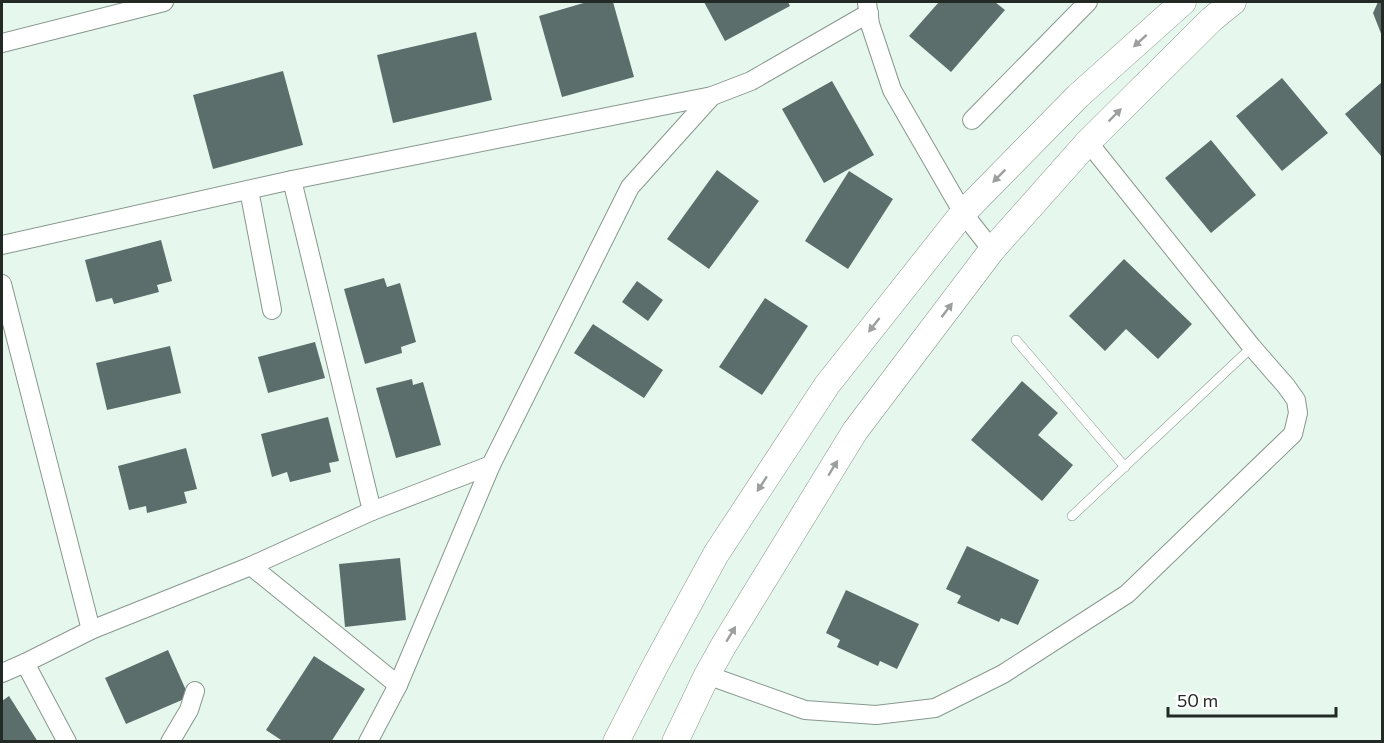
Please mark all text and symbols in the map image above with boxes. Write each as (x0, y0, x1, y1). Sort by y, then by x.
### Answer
one-way arrow (1133, 34, 1148, 47)
one-way arrow (1108, 108, 1122, 122)
one-way arrow (993, 168, 1007, 182)
one-way arrow (941, 302, 953, 318)
one-way arrow (868, 317, 880, 332)
one-way arrow (827, 459, 838, 476)
one-way arrow (757, 476, 768, 492)
one-way arrow (726, 625, 736, 642)
scale bar (1168, 680, 1336, 718)
text: 50 m (1177, 689, 1218, 711)

